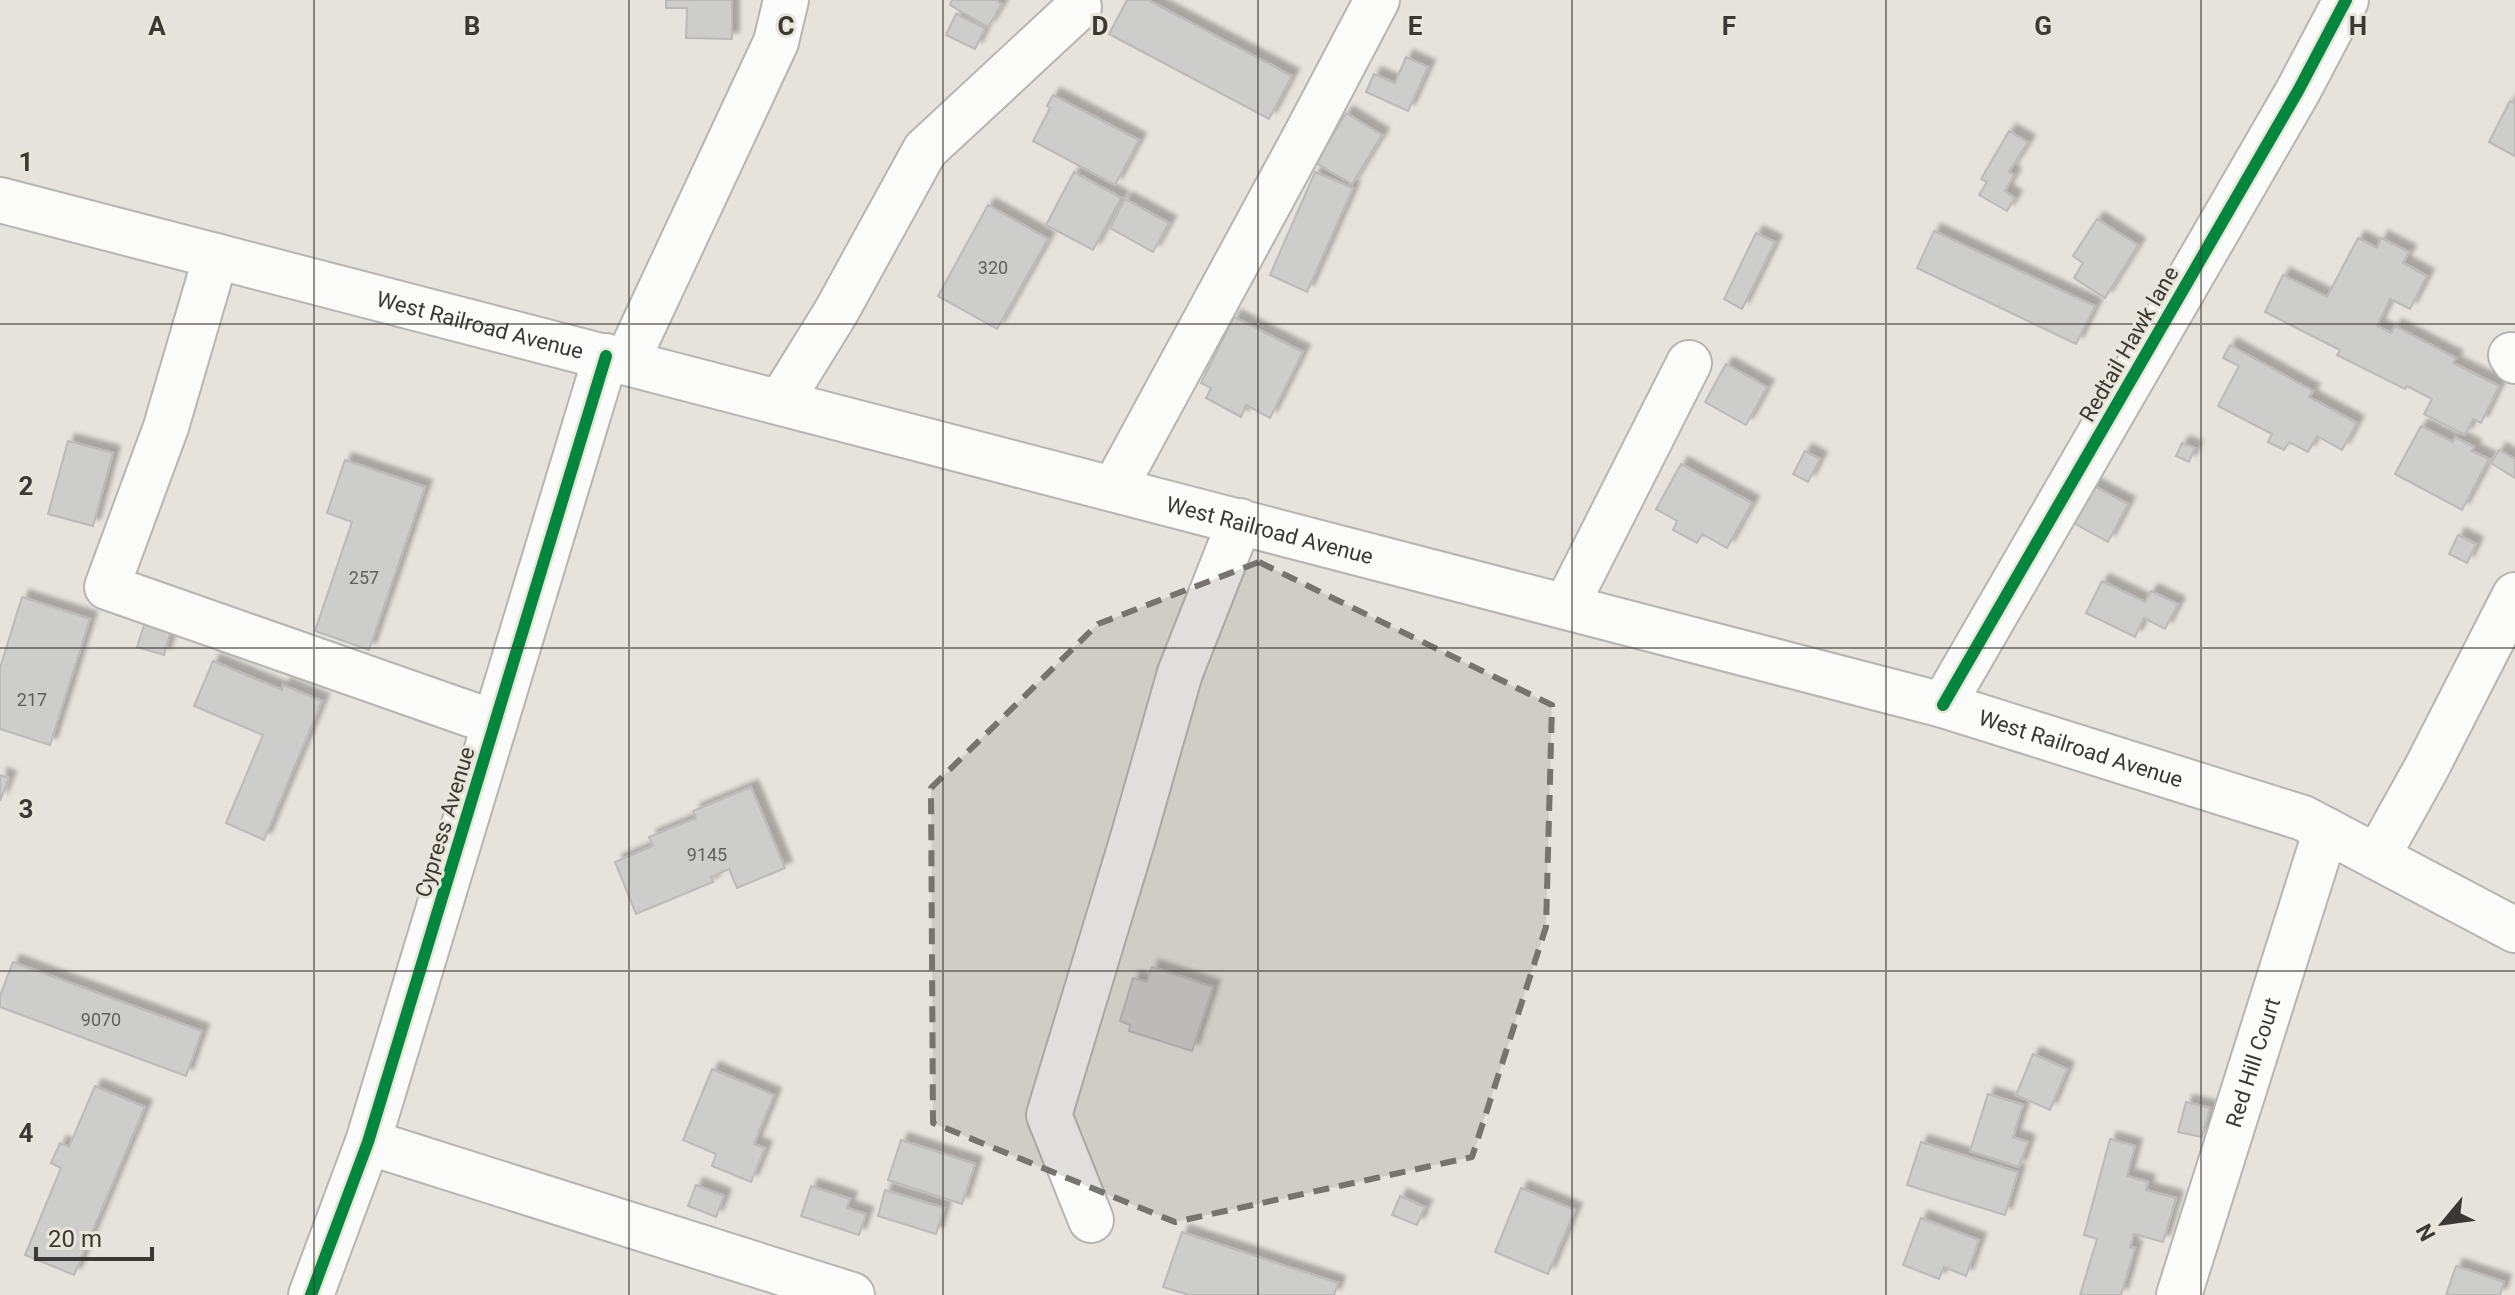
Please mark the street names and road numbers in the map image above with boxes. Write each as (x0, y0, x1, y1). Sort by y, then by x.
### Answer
street label: Redtail Hawk lane (2074, 262, 2184, 426)
street label: West Railroad Avenue (374, 286, 586, 364)
street label: West Railroad Avenue (1164, 491, 1376, 569)
street label: West Railroad Avenue (1976, 704, 2186, 792)
street label: Cypress Avenue (410, 744, 480, 900)
street label: Red Hill Court (2220, 994, 2285, 1130)

